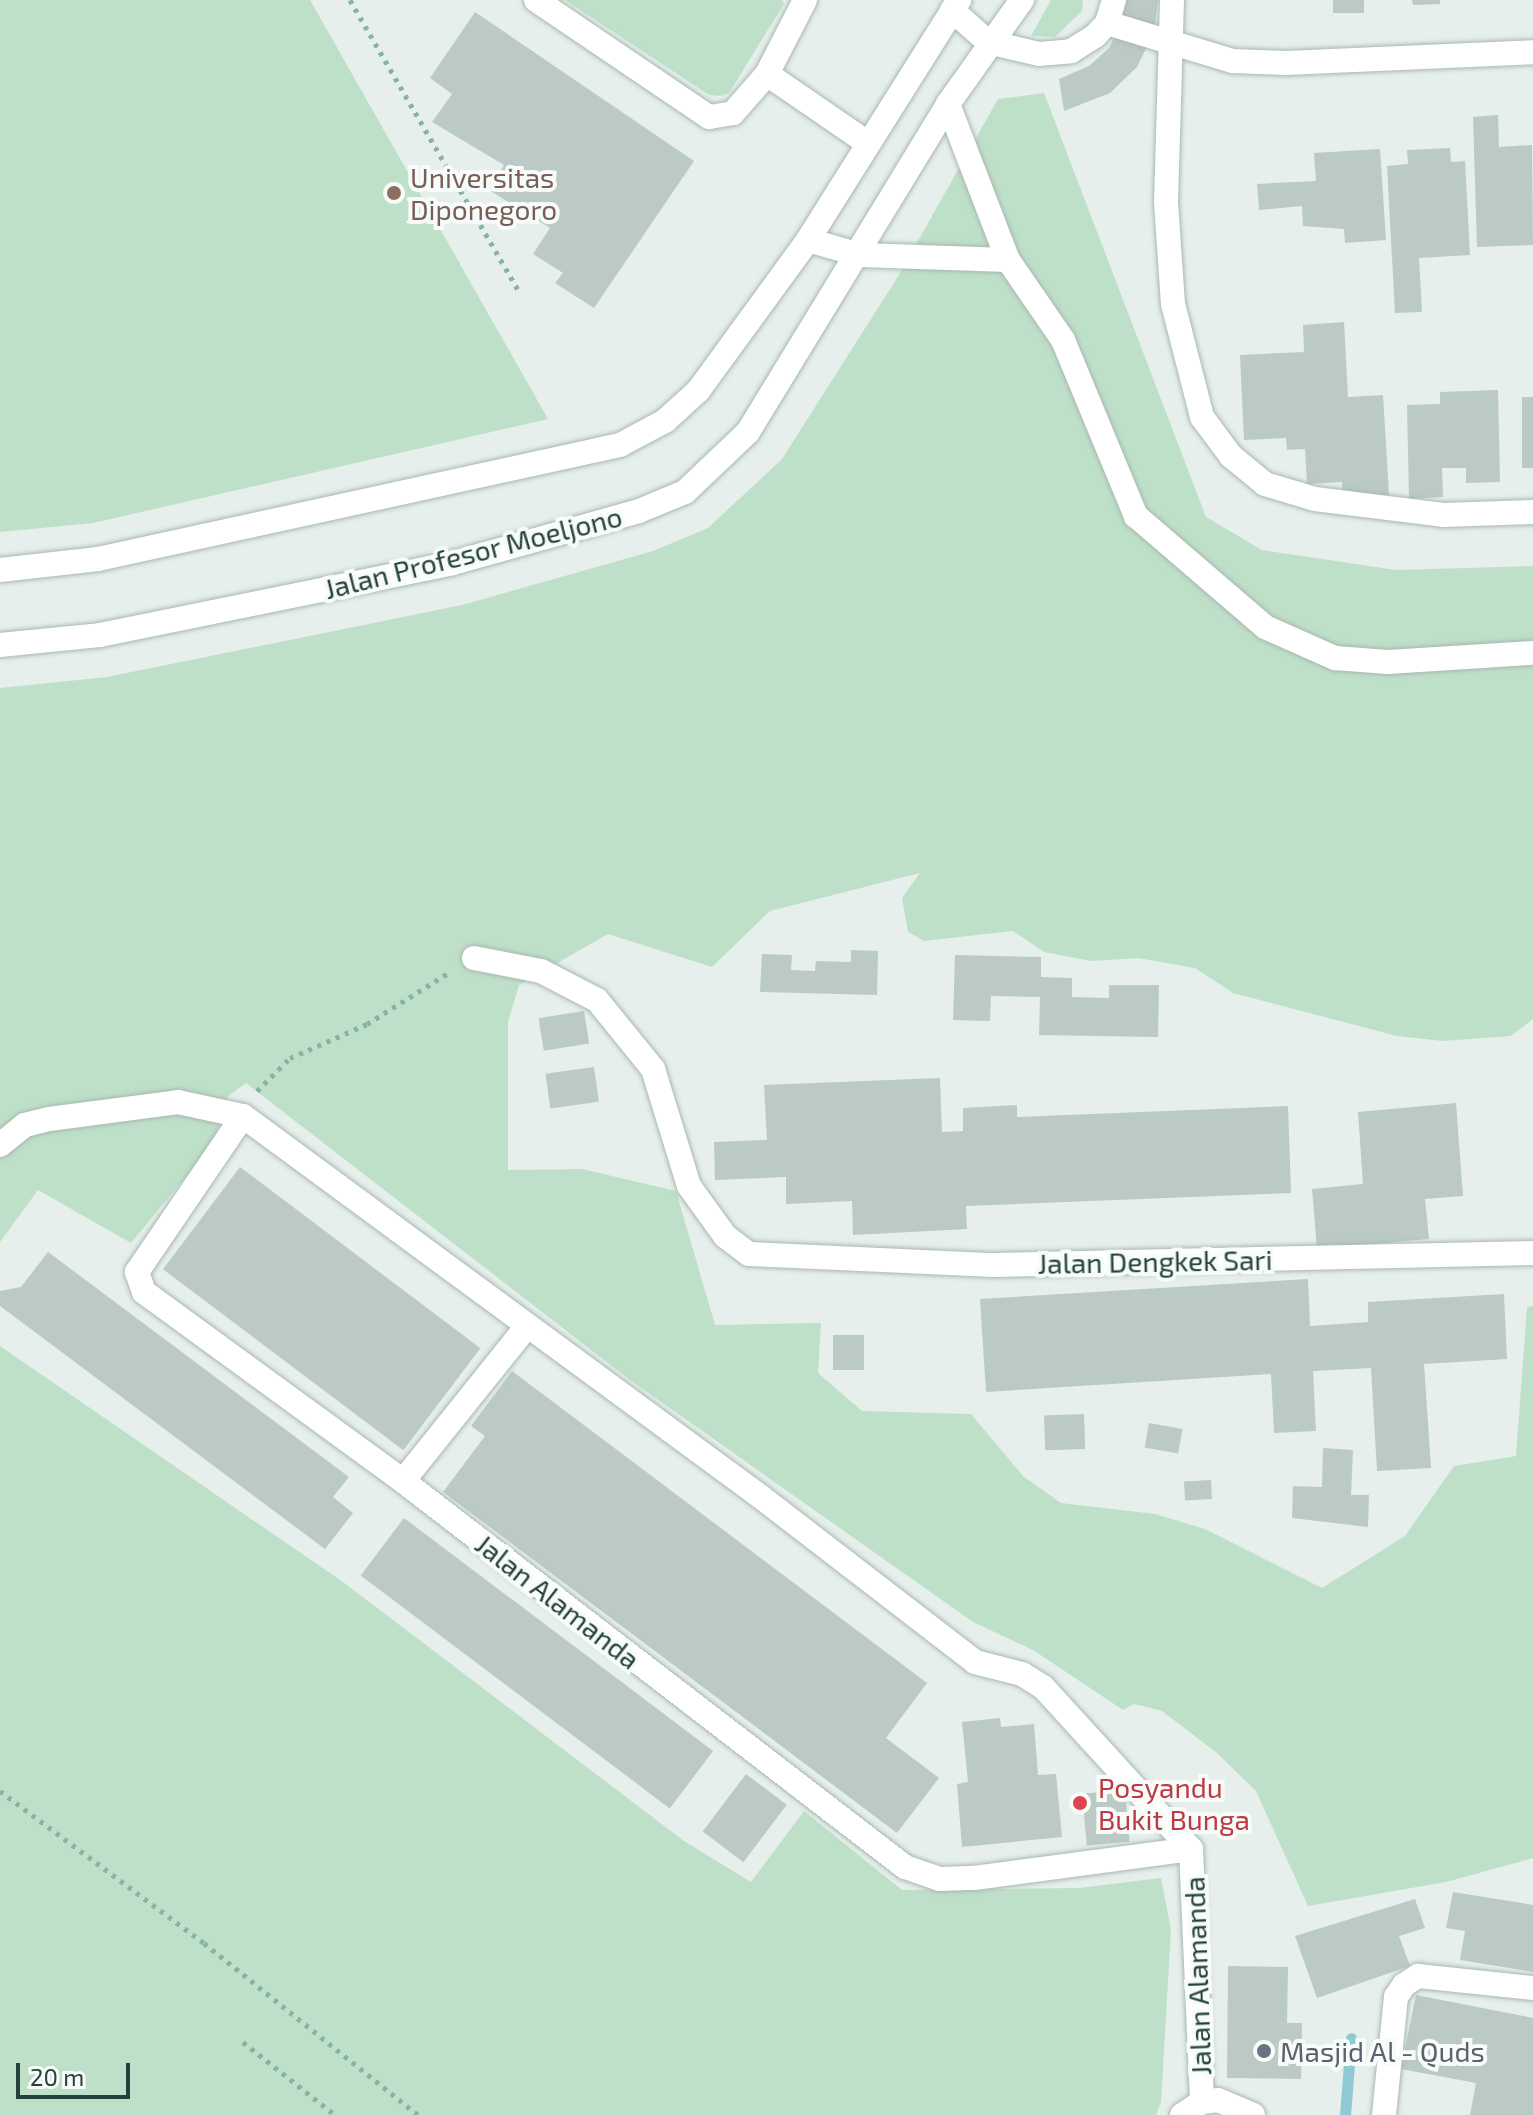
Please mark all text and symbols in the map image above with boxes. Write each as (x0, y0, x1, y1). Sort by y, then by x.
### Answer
place label: Universitas Diponegoro (410, 160, 557, 226)
marker: Universitas Diponegoro (385, 184, 403, 202)
street label: Jalan Profesor Moeljono (320, 499, 626, 605)
street label: Jalan Dengkek Sari (1037, 1242, 1273, 1280)
street label: Jalan Alamanda (469, 1526, 647, 1676)
place label: Posyandu Bukit Bunga (1098, 1770, 1250, 1836)
marker: Posyandu Bukit Bunga (1069, 1792, 1091, 1814)
street label: Jalan Alamanda (1177, 1876, 1217, 2076)
place label: Masjid Al - Quds (1280, 2034, 1486, 2068)
marker: Masjid Al - Quds (1255, 2042, 1273, 2060)
scale bar (20, 2047, 134, 2097)
text: 20 m (30, 2062, 84, 2091)

